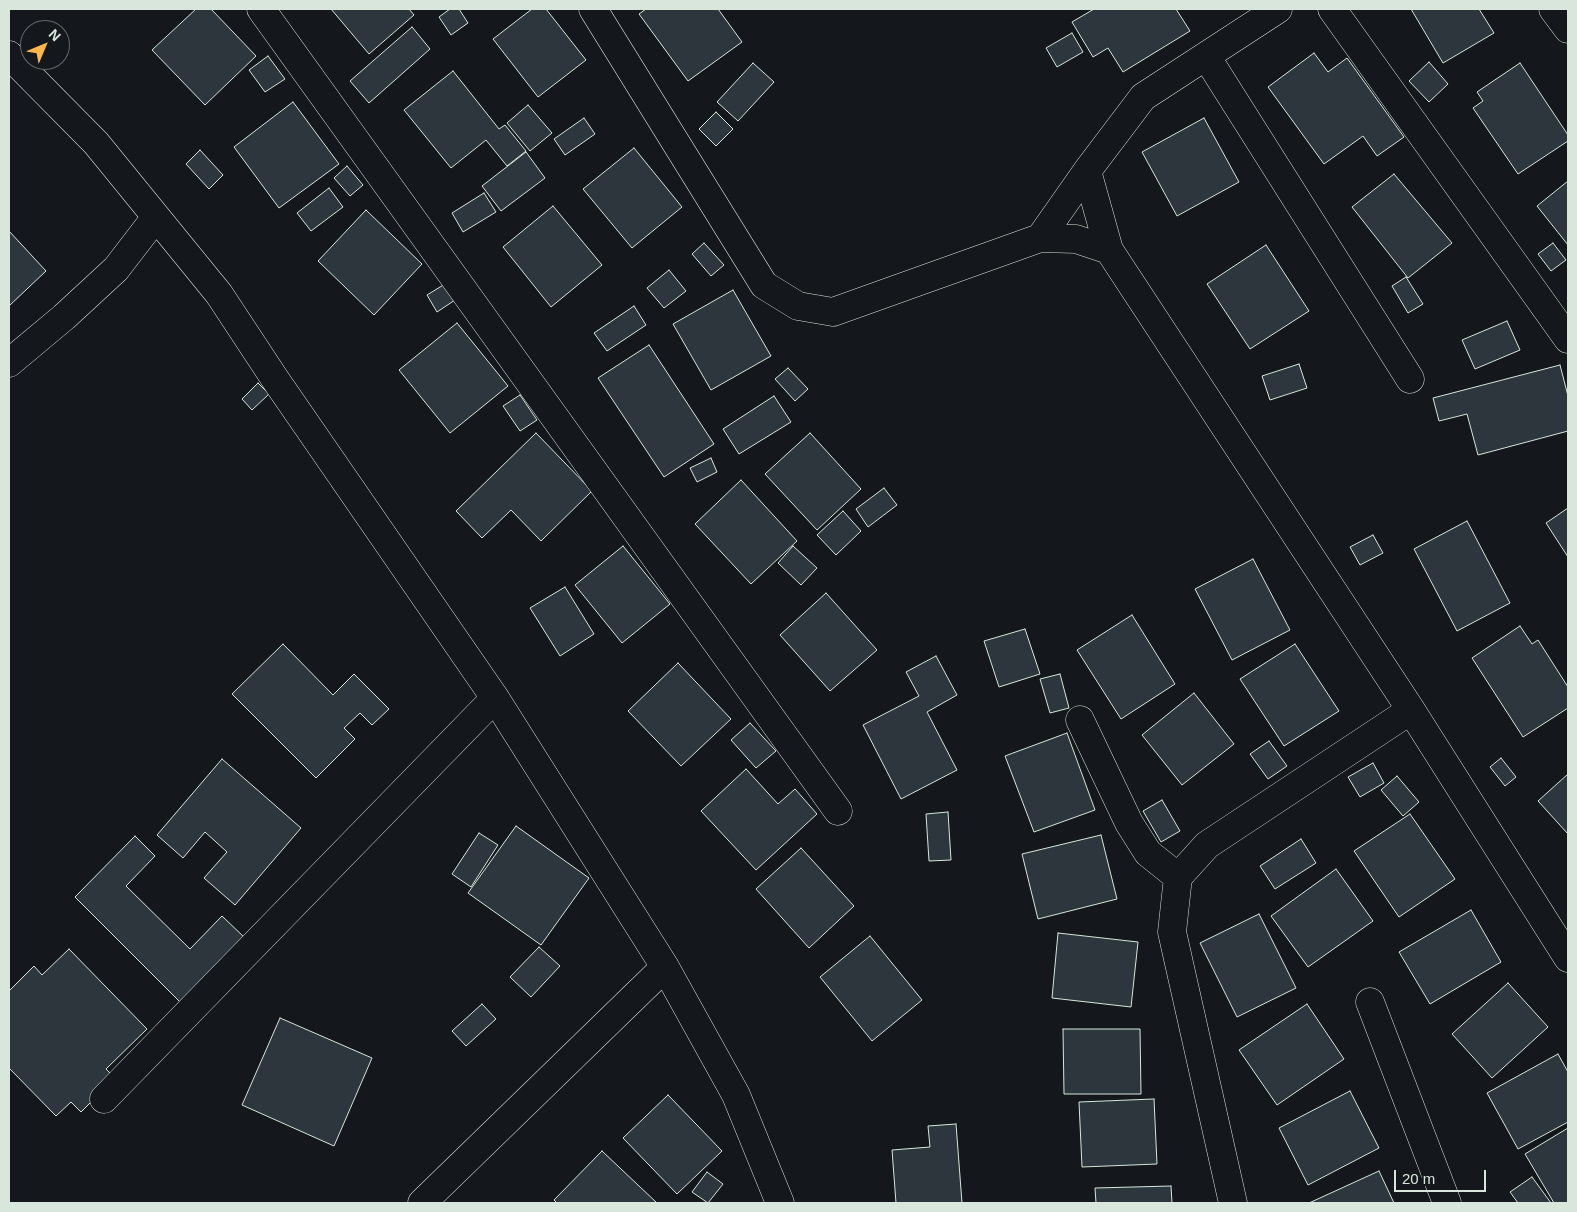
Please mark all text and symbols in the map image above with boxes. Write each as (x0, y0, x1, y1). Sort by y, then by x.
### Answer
north arrow (20, 20, 70, 70)
text: N (46, 26, 64, 44)
scale bar (1397, 1160, 1490, 1192)
text: 20 m (1402, 1170, 1435, 1187)

